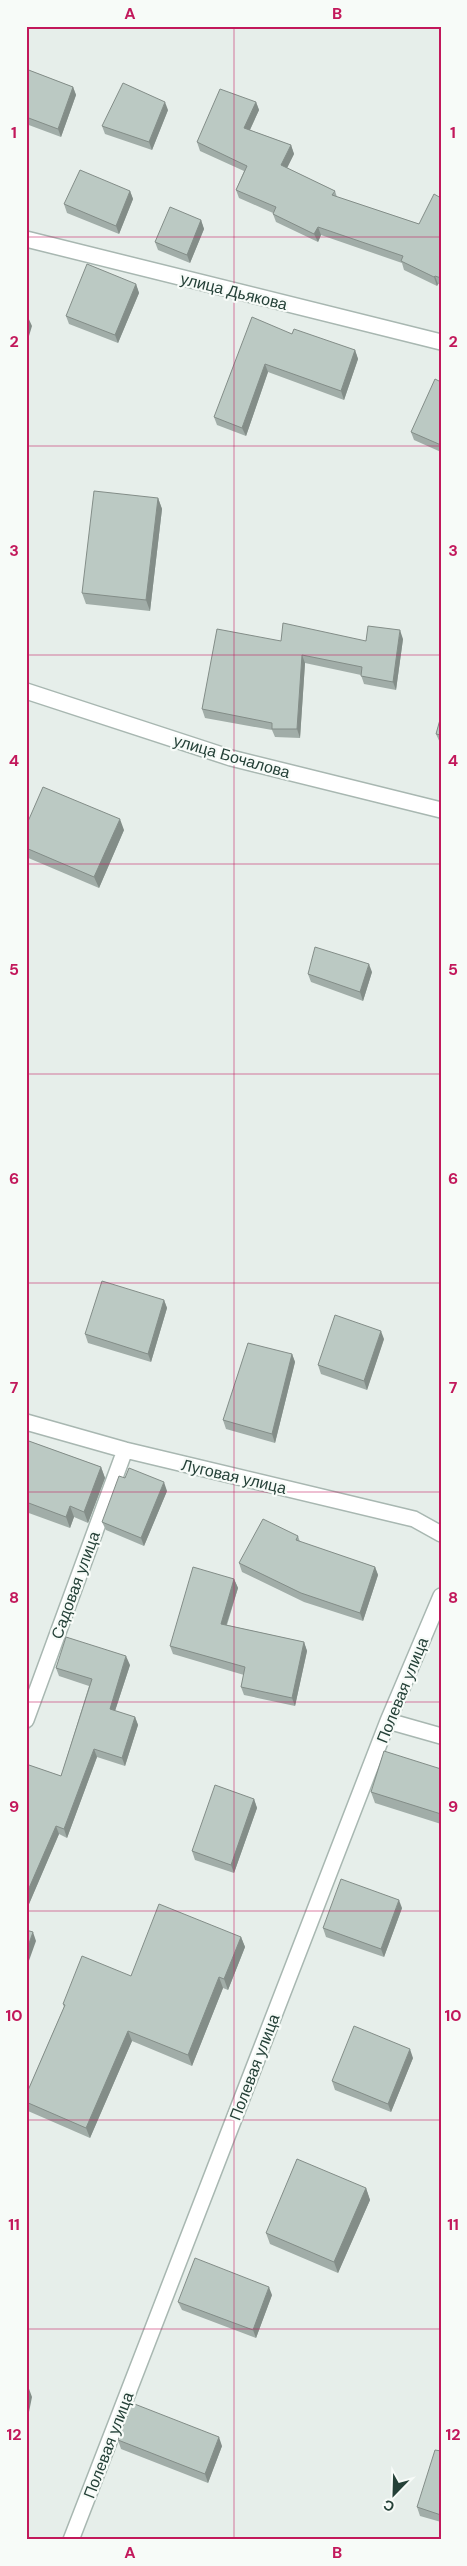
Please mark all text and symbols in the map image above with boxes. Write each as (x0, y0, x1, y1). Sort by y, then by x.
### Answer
text: A (124, 3, 136, 24)
text: B (332, 3, 342, 24)
text: 1 (11, 122, 17, 143)
text: 1 (450, 122, 456, 143)
street label: улица Дьякова (178, 268, 290, 315)
text: 2 (9, 331, 19, 352)
text: 2 (448, 331, 458, 352)
text: 3 (9, 540, 19, 561)
text: 3 (448, 540, 458, 561)
street label: улица Бочалова (171, 730, 293, 783)
text: 4 (9, 750, 19, 771)
text: 4 (448, 750, 458, 771)
text: 5 (9, 959, 19, 980)
text: 5 (448, 959, 458, 980)
text: 6 (9, 1168, 19, 1189)
text: 6 (448, 1168, 458, 1189)
text: 7 (10, 1377, 19, 1398)
text: 7 (449, 1377, 458, 1398)
street label: Луговая улица (179, 1454, 289, 1499)
street label: Садовая улица (46, 1528, 105, 1642)
text: 8 (9, 1587, 19, 1608)
text: 8 (448, 1587, 458, 1608)
street label: Полевая улица (372, 1634, 433, 1746)
text: 9 (9, 1796, 19, 1817)
text: 9 (448, 1796, 458, 1817)
text: 10 (5, 2005, 23, 2026)
text: 10 (444, 2005, 462, 2026)
street label: Полевая улица (225, 2011, 284, 2123)
text: 11 (8, 2214, 20, 2235)
text: 11 (447, 2214, 459, 2235)
street label: Полевая улица (79, 2389, 138, 2501)
text: 12 (6, 2424, 22, 2445)
text: 12 (445, 2424, 461, 2445)
north arrow (370, 2468, 420, 2518)
text: С (381, 2496, 397, 2516)
text: A (124, 2542, 136, 2563)
text: B (332, 2542, 342, 2563)

